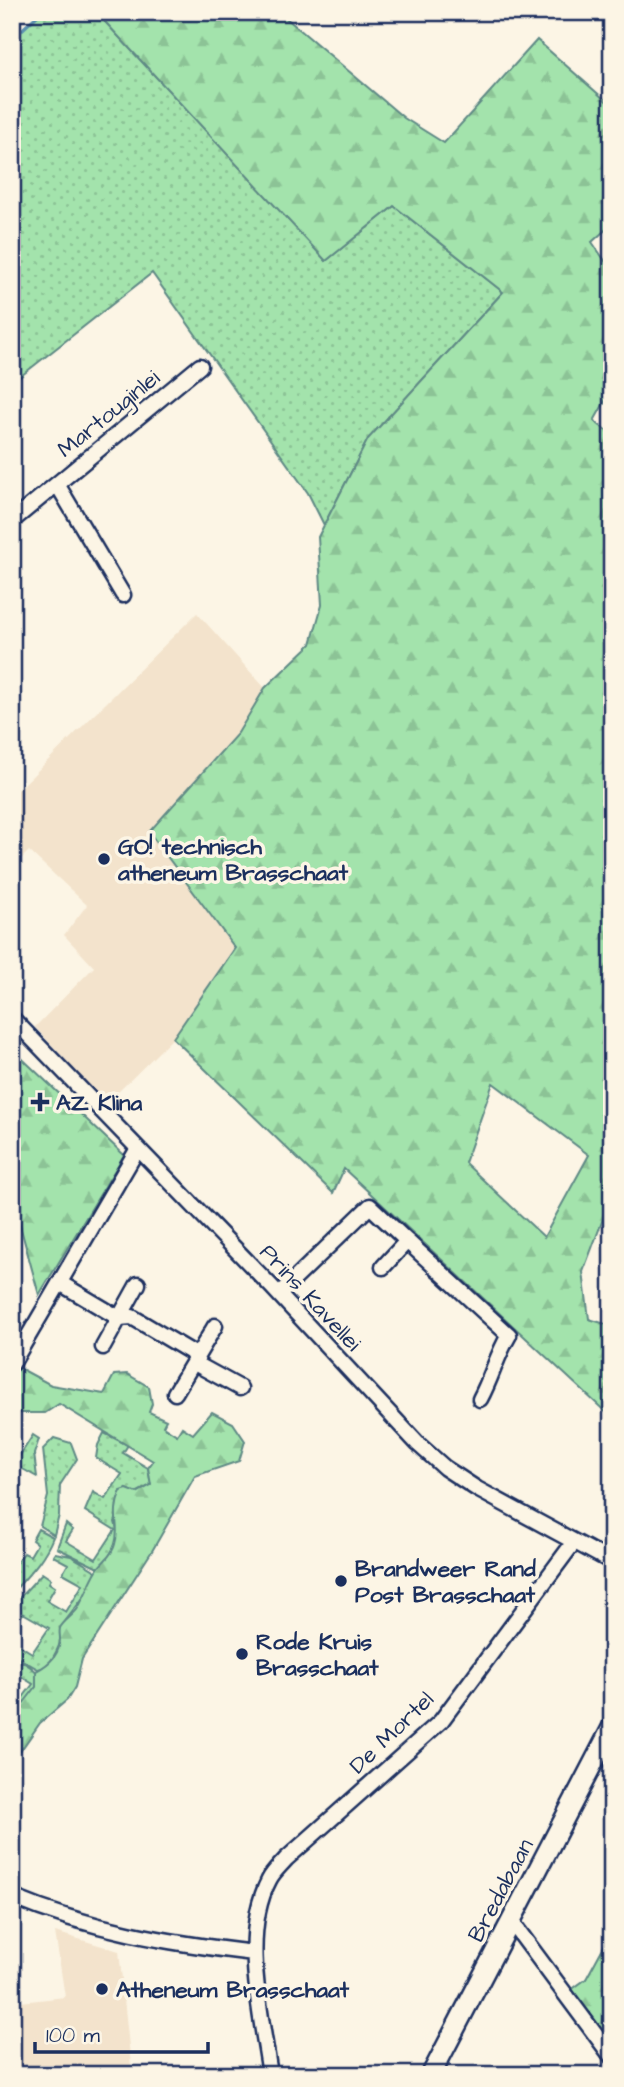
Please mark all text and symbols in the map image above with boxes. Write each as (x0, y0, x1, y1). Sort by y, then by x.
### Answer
street label: Martouginlei (50, 362, 168, 466)
place label: GO! technisch atheneum Brasschaat (117, 831, 349, 889)
marker: GO! technisch atheneum Brasschaat (96, 851, 112, 867)
place label: AZ Klina (56, 1087, 143, 1119)
marker: AZ Klina (30, 1092, 50, 1112)
street label: Prins Kavellei (252, 1237, 369, 1359)
place label: Brandweer Rand Post Brasschaat (355, 1553, 536, 1611)
marker: Brandweer Rand Post Brasschaat (333, 1573, 349, 1589)
place label: Rode Kruis Brasschaat (256, 1626, 379, 1684)
marker: Rode Kruis Brasschaat (234, 1646, 250, 1662)
street label: De Mortel (342, 1684, 441, 1781)
street label: Bredabaan (460, 1833, 541, 1948)
place label: Atheneum Brasschaat (116, 1974, 350, 2006)
marker: Atheneum Brasschaat (94, 1981, 110, 1997)
scale bar (35, 2010, 208, 2054)
text: 100 m (46, 2021, 101, 2050)

